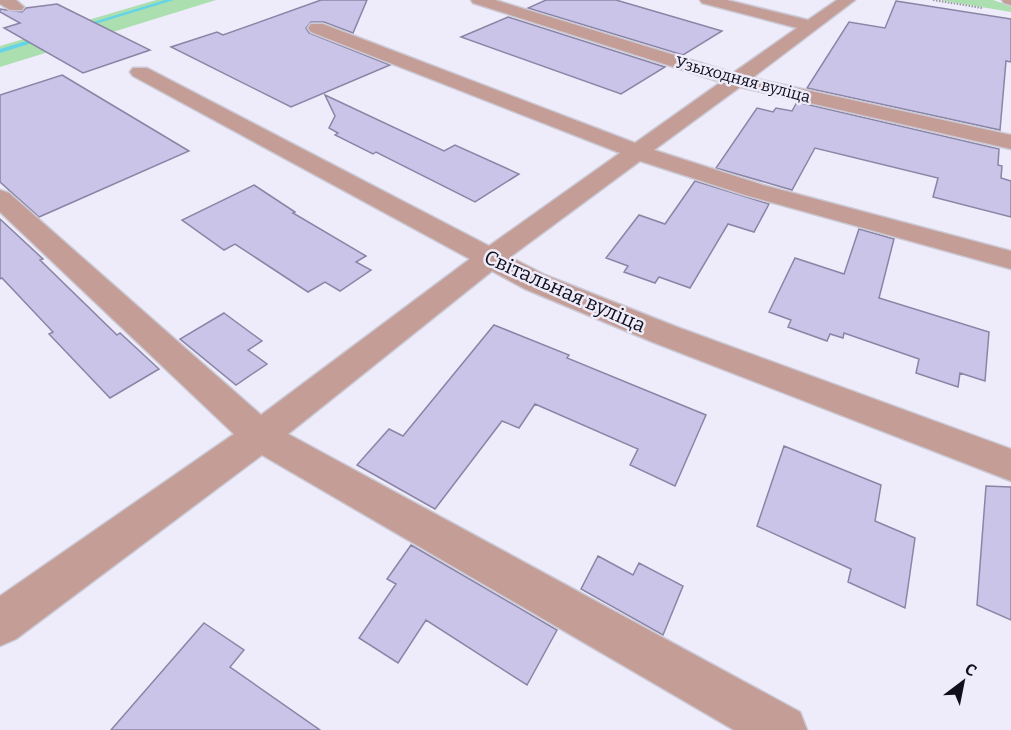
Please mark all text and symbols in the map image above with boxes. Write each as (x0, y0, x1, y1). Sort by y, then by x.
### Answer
street label: Узыходняя вуліца (673, 52, 813, 107)
street label: Світальная вуліца (481, 245, 649, 337)
north arrow (933, 652, 993, 712)
text: С (961, 659, 980, 680)

